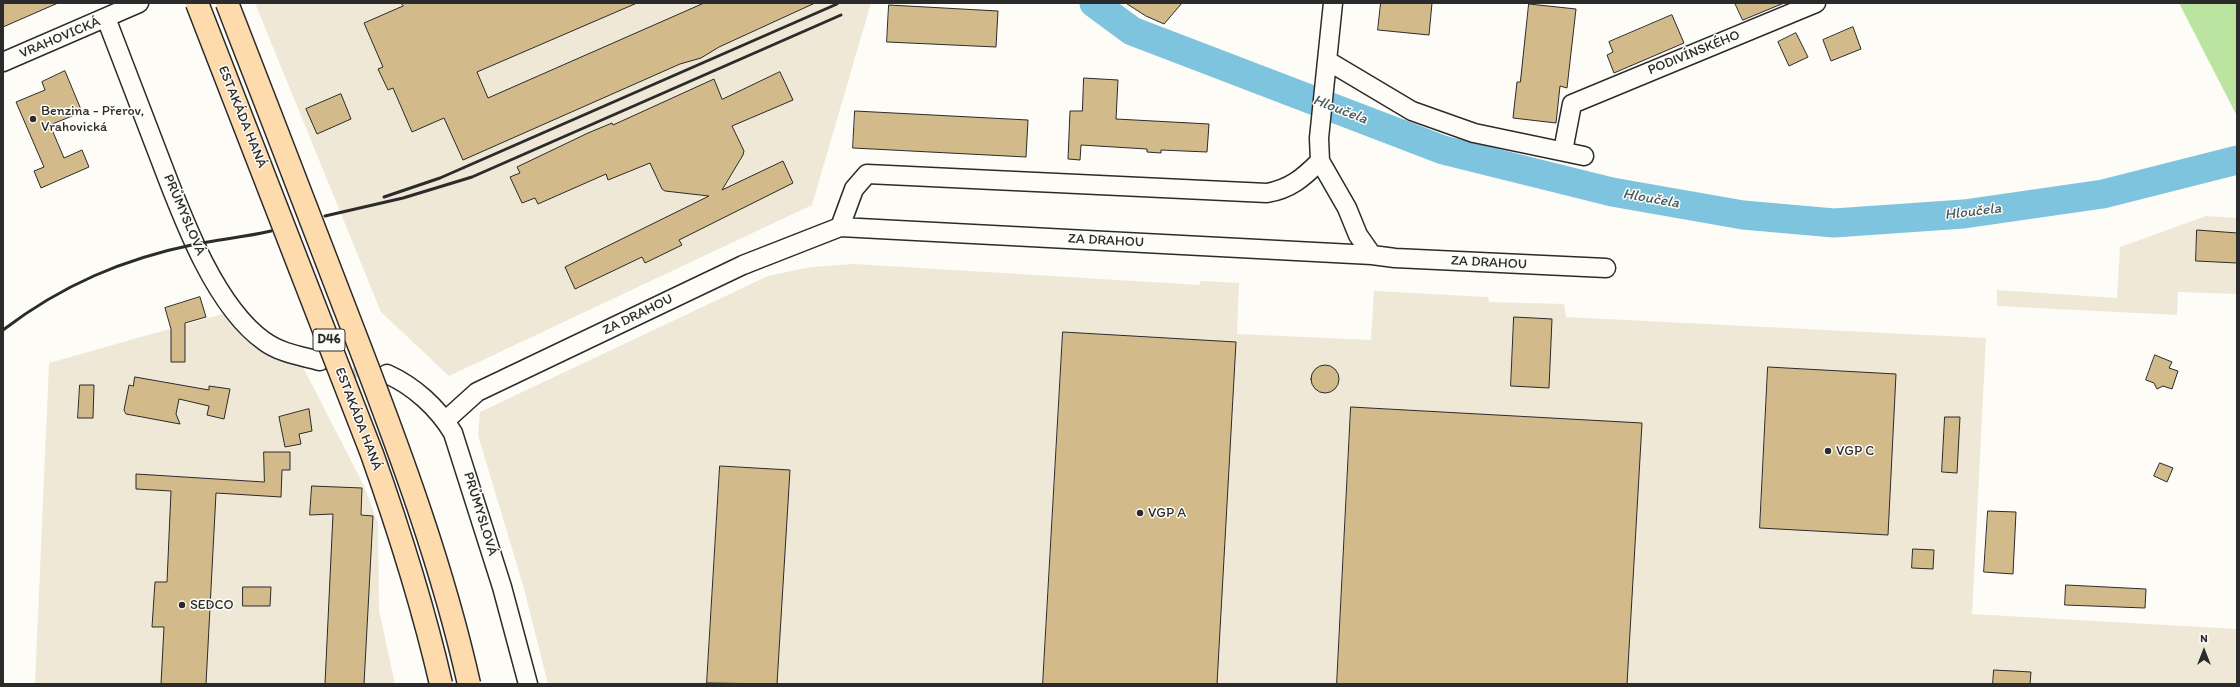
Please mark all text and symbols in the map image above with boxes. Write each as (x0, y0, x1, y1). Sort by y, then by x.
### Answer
street label: VRAHOVICKÁ (17, 13, 103, 63)
street label: PODIVÍNSKÉHO (1645, 27, 1743, 79)
street label: ESTAKÁDA HANÁ (214, 63, 270, 171)
water label: Hloučela (1310, 91, 1370, 129)
place label: Benzina - Přerov, Vrahovická (41, 103, 144, 136)
marker: Benzina - Přerov, Vrahovická (28, 114, 38, 124)
street label: PRŮMYSLOVÁ (159, 172, 209, 258)
water label: Hloučela (1621, 185, 1681, 213)
water label: Hloučela (1944, 200, 2002, 224)
street label: ZA DRAHOU (1068, 231, 1144, 251)
street label: ZA DRAHOU (1451, 253, 1527, 273)
street label: ZA DRAHOU (600, 291, 676, 339)
road number: D46 (313, 329, 345, 351)
street label: ESTAKÁDA HANÁ (331, 365, 385, 473)
place label: VGP C (1836, 443, 1874, 459)
marker: VGP C (1823, 446, 1833, 456)
street label: PRŮMYSLOVÁ (459, 470, 501, 558)
place label: VGP A (1148, 505, 1186, 521)
marker: VGP A (1135, 508, 1145, 518)
place label: SEDCO (190, 597, 234, 613)
marker: SEDCO (177, 600, 187, 610)
north arrow (2184, 631, 2224, 671)
text: N (2200, 632, 2208, 645)

